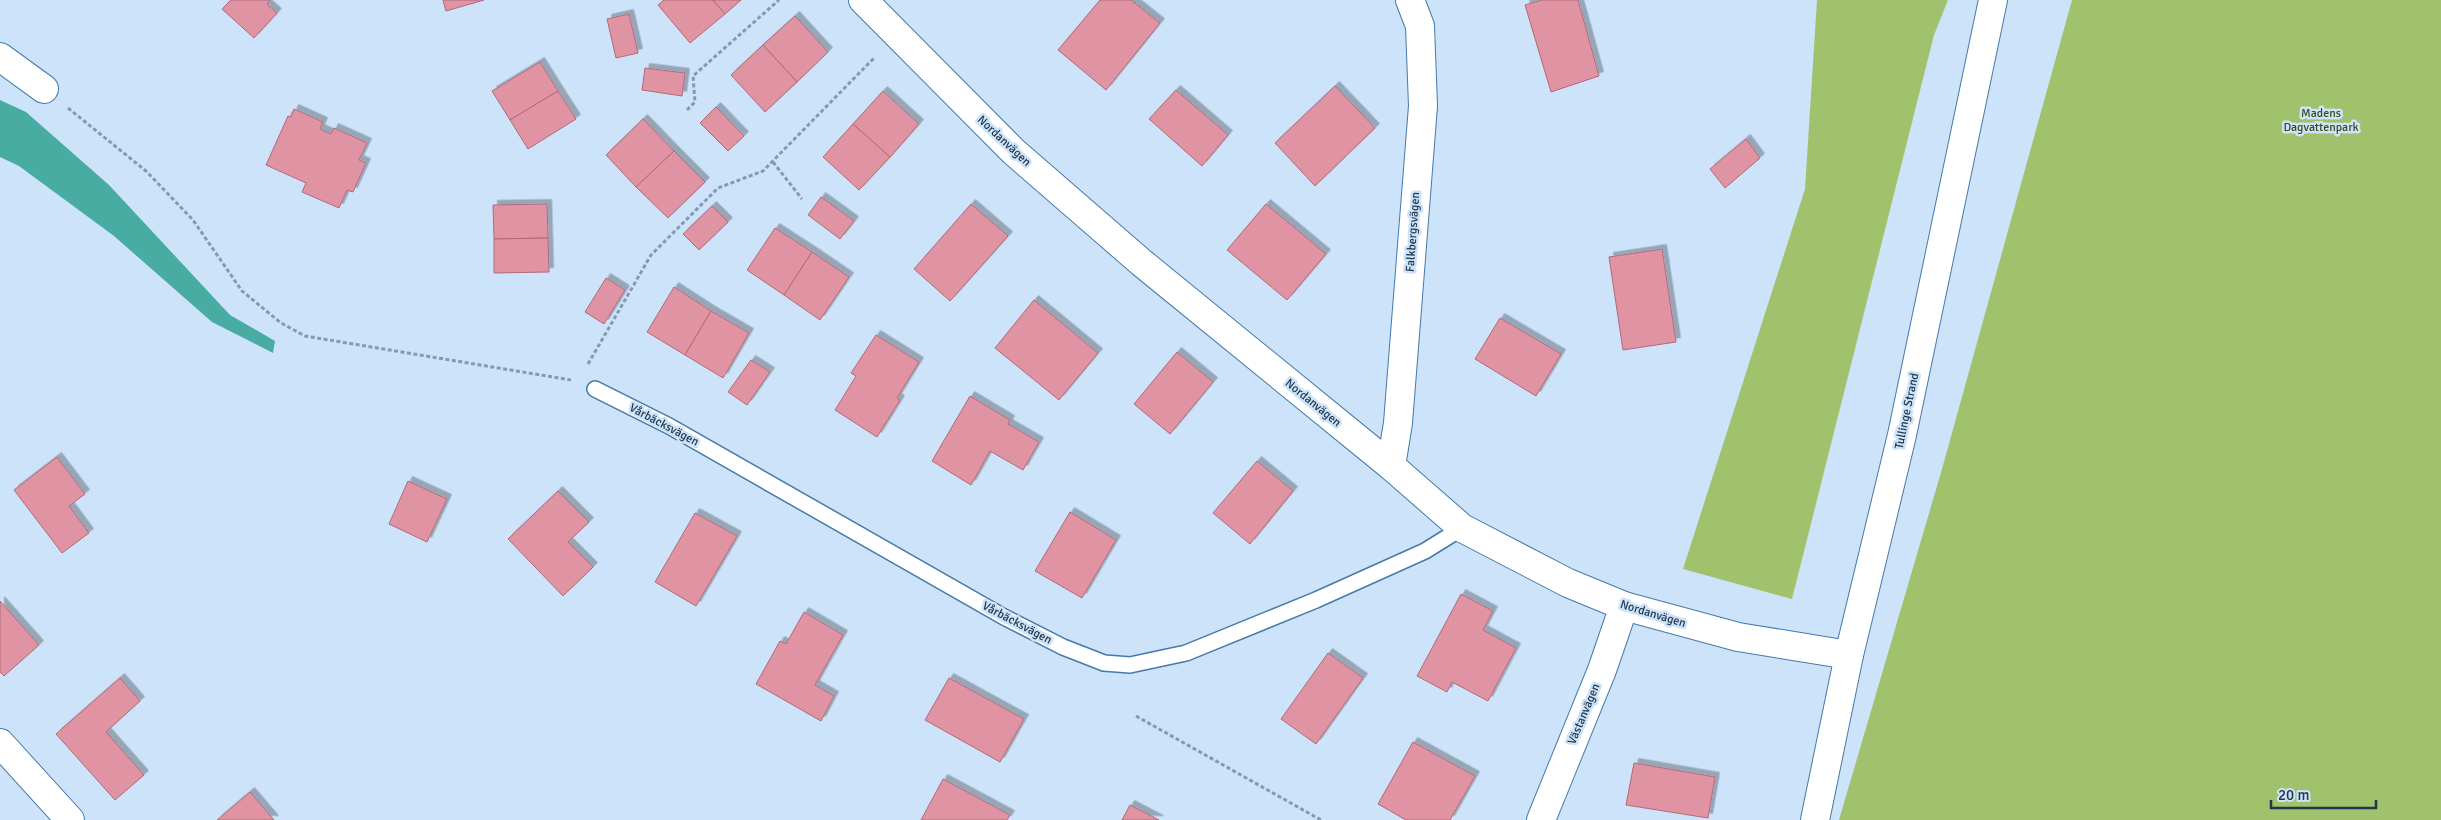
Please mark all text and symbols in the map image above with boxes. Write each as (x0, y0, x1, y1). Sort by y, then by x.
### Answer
park label: Madens Dagvattenpark (2283, 106, 2359, 135)
street label: Nordanvägen (974, 112, 1034, 170)
street label: Falkbergsvägen (1403, 192, 1423, 272)
street label: Tullinge Strand (1892, 372, 1922, 450)
street label: Nordanvägen (1282, 376, 1344, 430)
street label: Vårbäcksvägen (627, 400, 701, 450)
street label: Nordanvägen (1618, 597, 1688, 631)
street label: Vårbäcksvägen (980, 598, 1054, 648)
street label: Västanvägen (1564, 681, 1604, 747)
scale bar (2271, 778, 2376, 810)
text: 20 m (2278, 786, 2309, 804)

